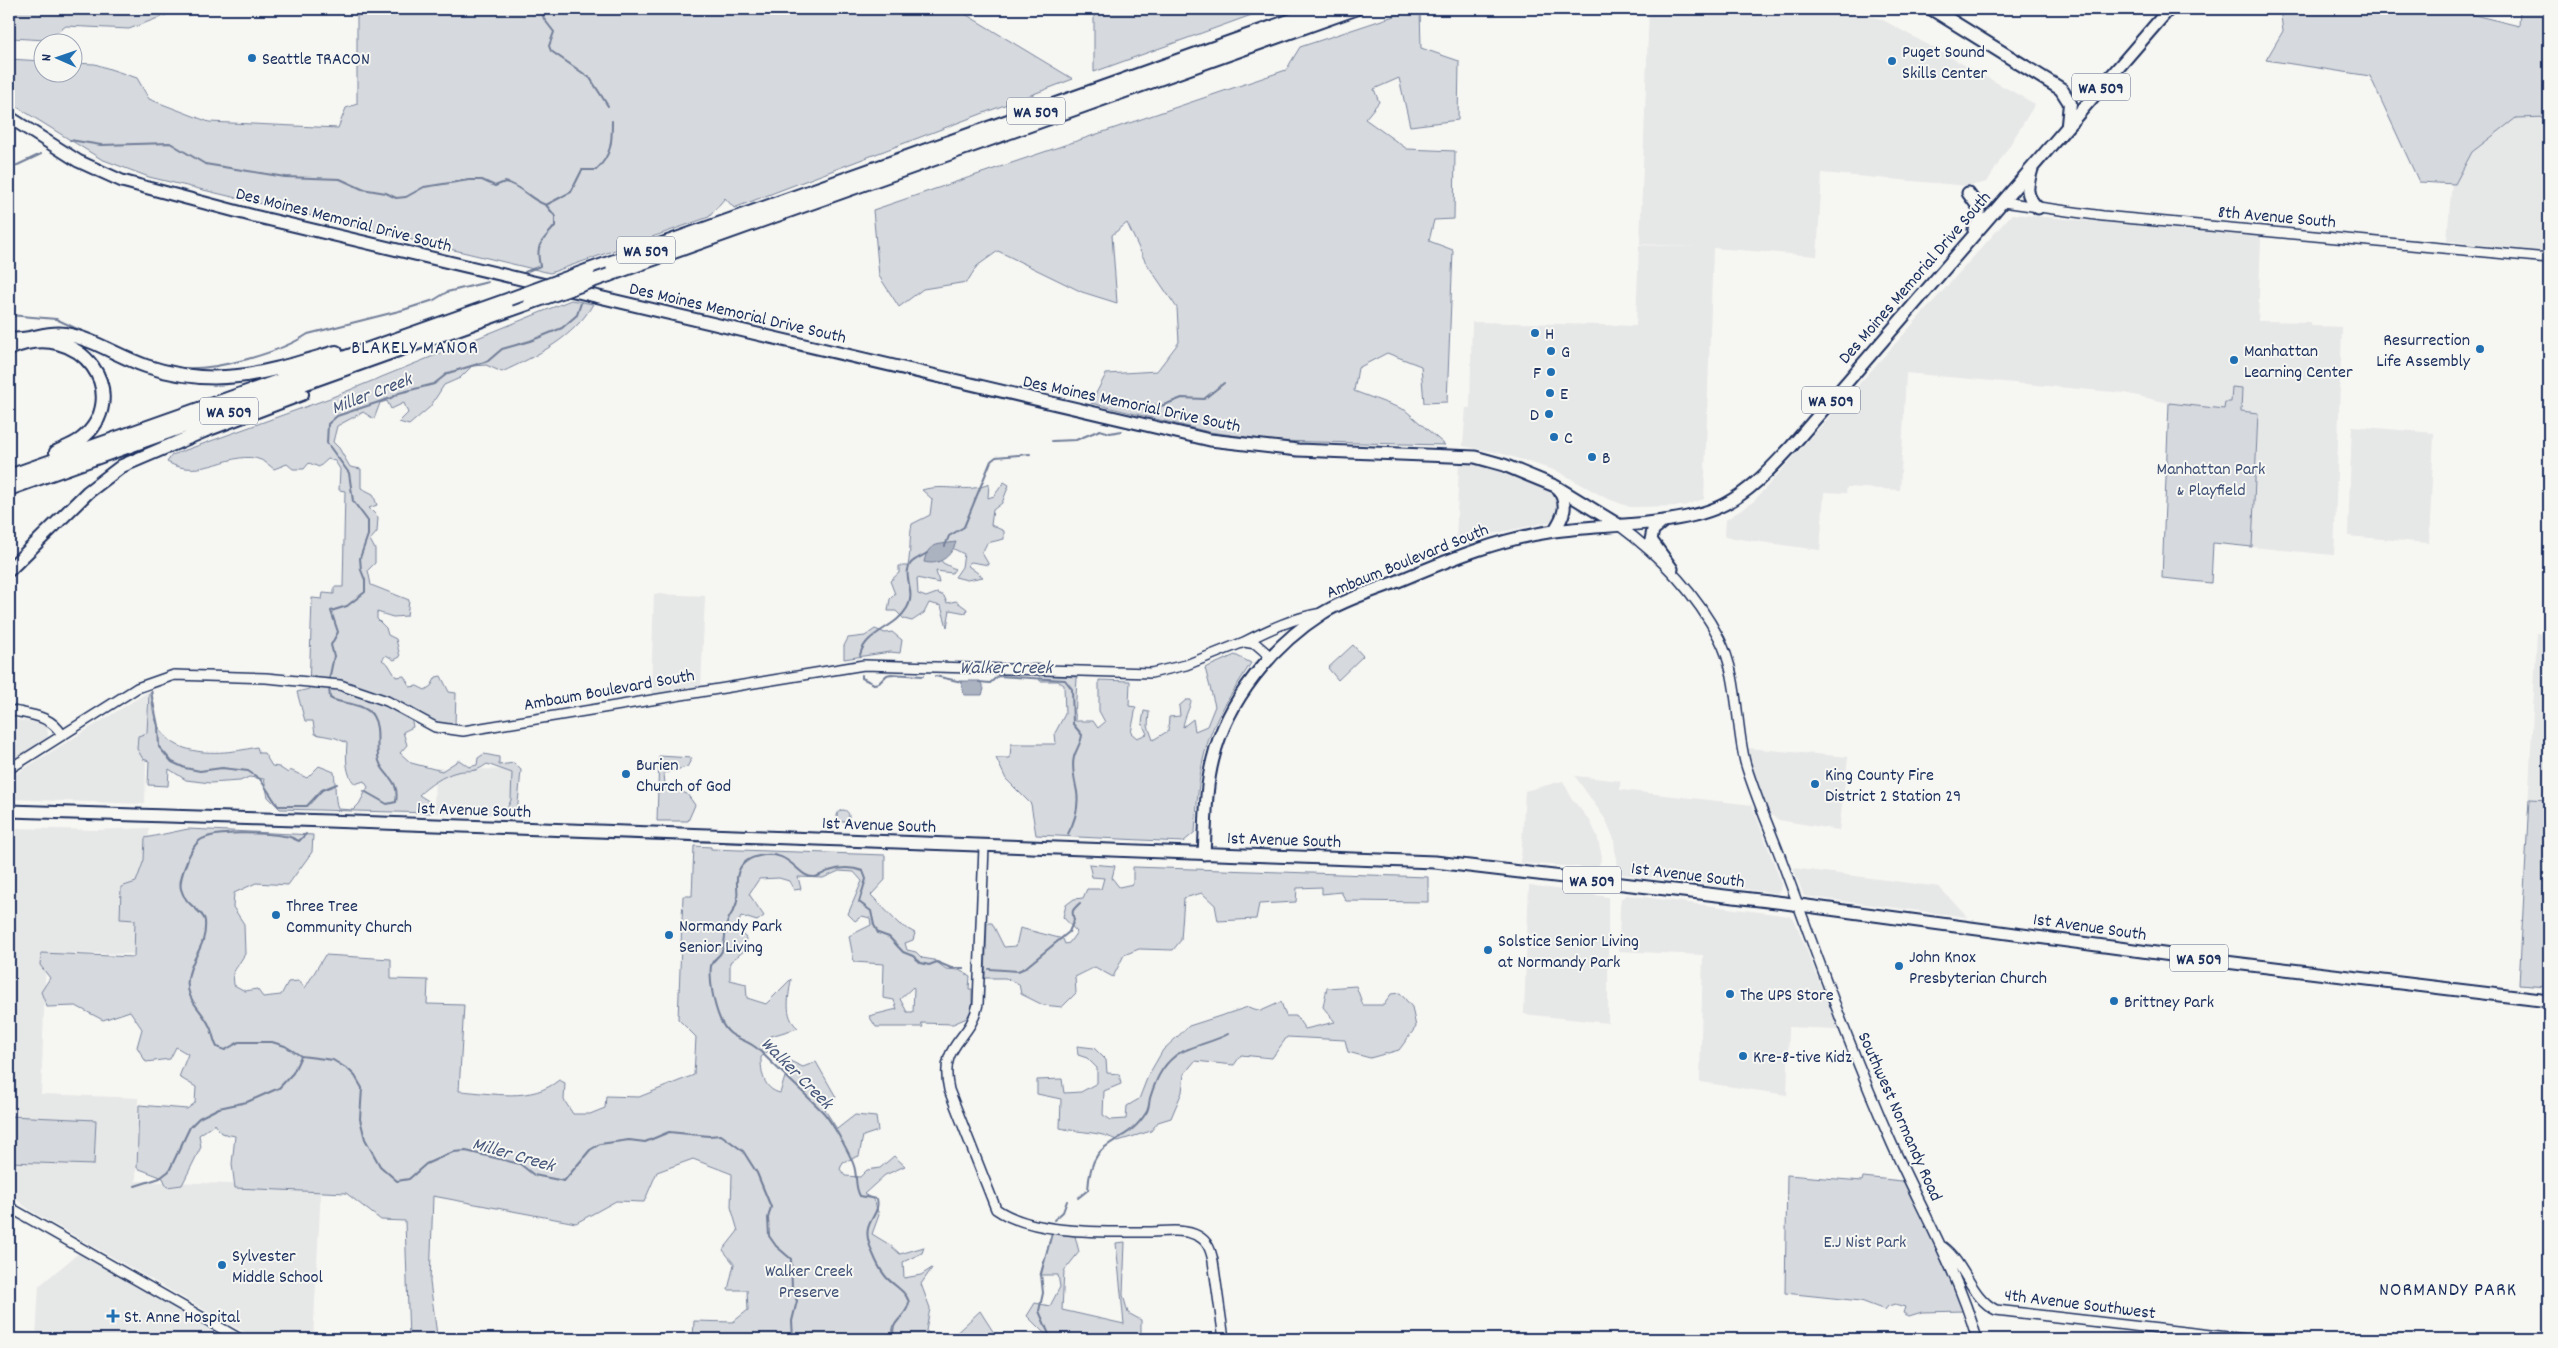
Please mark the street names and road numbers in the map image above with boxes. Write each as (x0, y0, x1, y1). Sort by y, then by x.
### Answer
road number: WA 509 (2072, 74, 2130, 100)
road number: WA 509 (1007, 98, 1065, 124)
street label: Des Moines Memorial Drive South (233, 182, 454, 260)
street label: Des Moines Memorial Drive South (1834, 187, 1998, 371)
street label: 8th Avenue South (2217, 201, 2337, 236)
road number: WA 509 (617, 236, 675, 264)
street label: Des Moines Memorial Drive South (627, 277, 848, 352)
street label: Des Moines Memorial Drive South (1020, 370, 1243, 441)
road number: WA 509 (1802, 386, 1860, 414)
road number: WA 509 (200, 398, 258, 424)
street label: Ambaum Boulevard South (1323, 518, 1493, 606)
street label: Ambaum Boulevard South (522, 664, 697, 719)
street label: 1st Avenue South (416, 797, 531, 826)
street label: 1st Avenue South (821, 812, 936, 841)
street label: 1st Avenue South (1226, 827, 1341, 856)
street label: 1st Avenue South (1629, 857, 1746, 896)
road number: WA 509 (1563, 866, 1621, 894)
street label: 1st Avenue South (2031, 908, 2148, 949)
road number: WA 509 (2170, 944, 2228, 971)
street label: Southwest Normandy Road (1850, 1028, 1947, 1206)
street label: 4th Avenue Southwest (2003, 1284, 2157, 1327)

